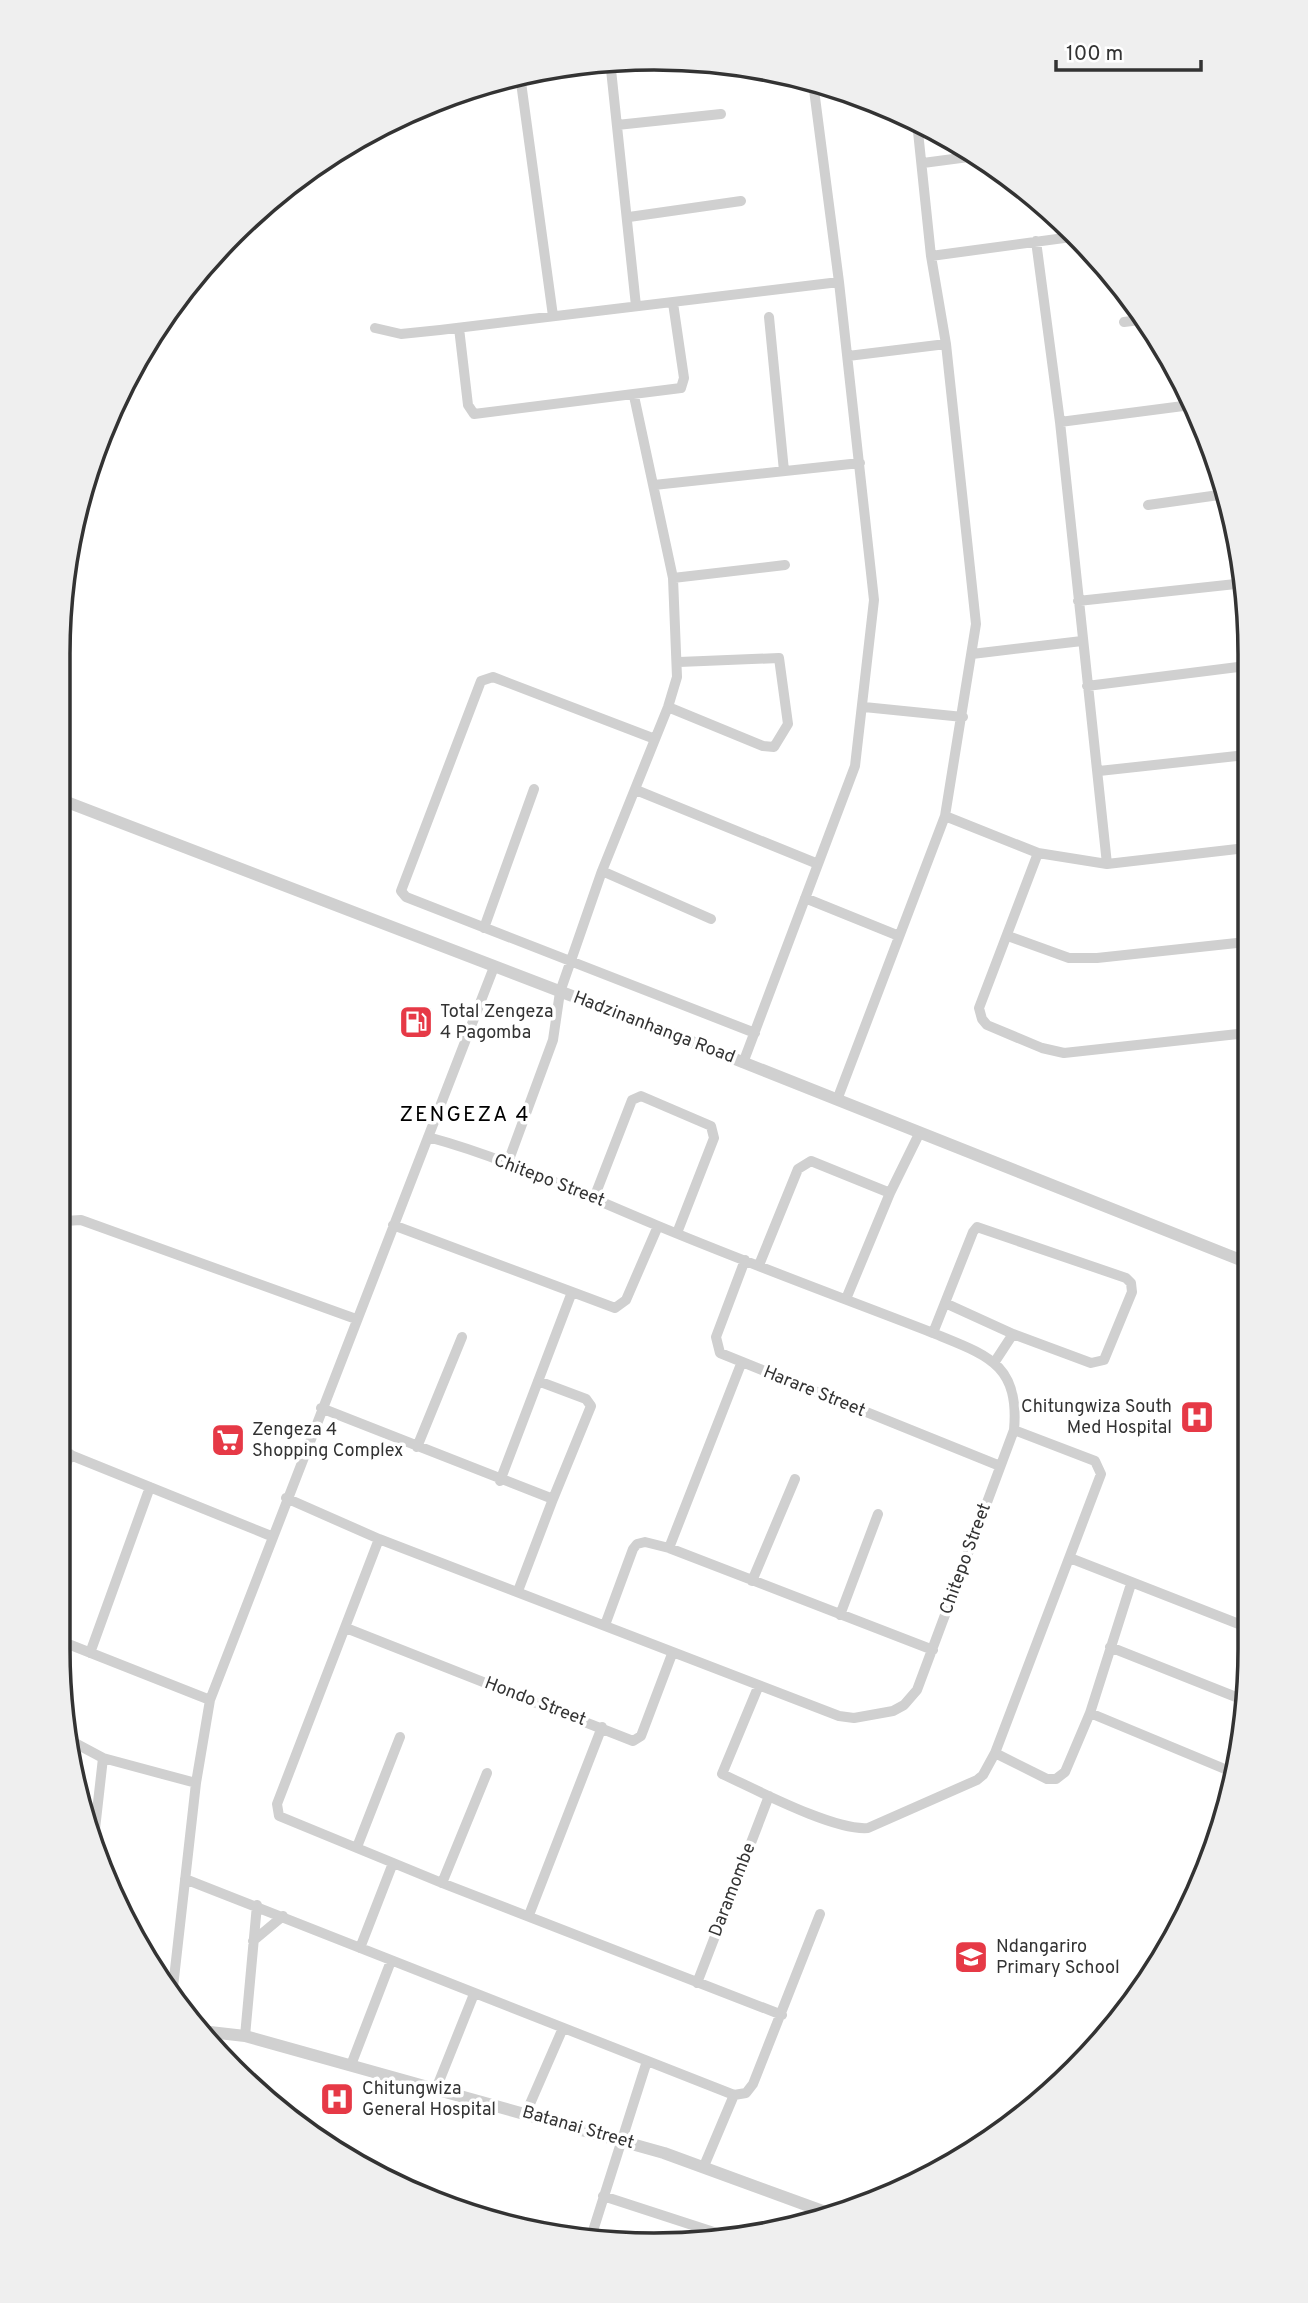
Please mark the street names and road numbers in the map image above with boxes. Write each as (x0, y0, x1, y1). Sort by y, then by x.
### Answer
street label: Hadzinanhanga Road (570, 987, 738, 1069)
street label: Chitepo Street (490, 1149, 608, 1213)
street label: Harare Street (760, 1361, 868, 1423)
street label: Chitepo Street (935, 1500, 997, 1618)
street label: Hondo Street (481, 1672, 589, 1732)
street label: Daramombe (705, 1840, 761, 1940)
street label: Batanai Street (519, 2101, 637, 2155)

